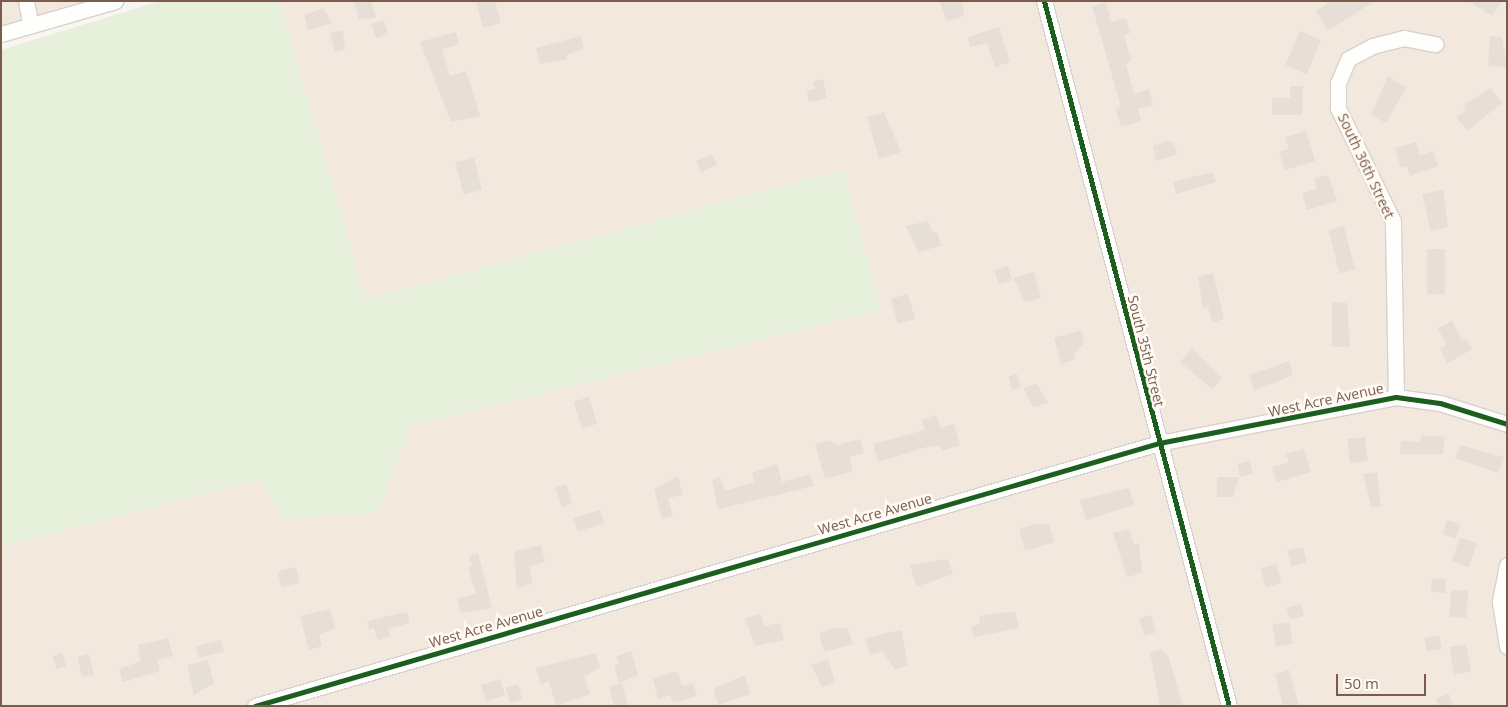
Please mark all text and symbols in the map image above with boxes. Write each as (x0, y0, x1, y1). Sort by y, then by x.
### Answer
street label: South 36th Street (1334, 111, 1398, 221)
street label: South 35th Street (1124, 294, 1168, 408)
street label: West Acre Avenue (1267, 380, 1385, 420)
street label: West Acre Avenue (816, 490, 934, 538)
street label: West Acre Avenue (427, 603, 545, 651)
scale bar (1338, 664, 1428, 696)
text: 50 m (1344, 673, 1379, 693)

